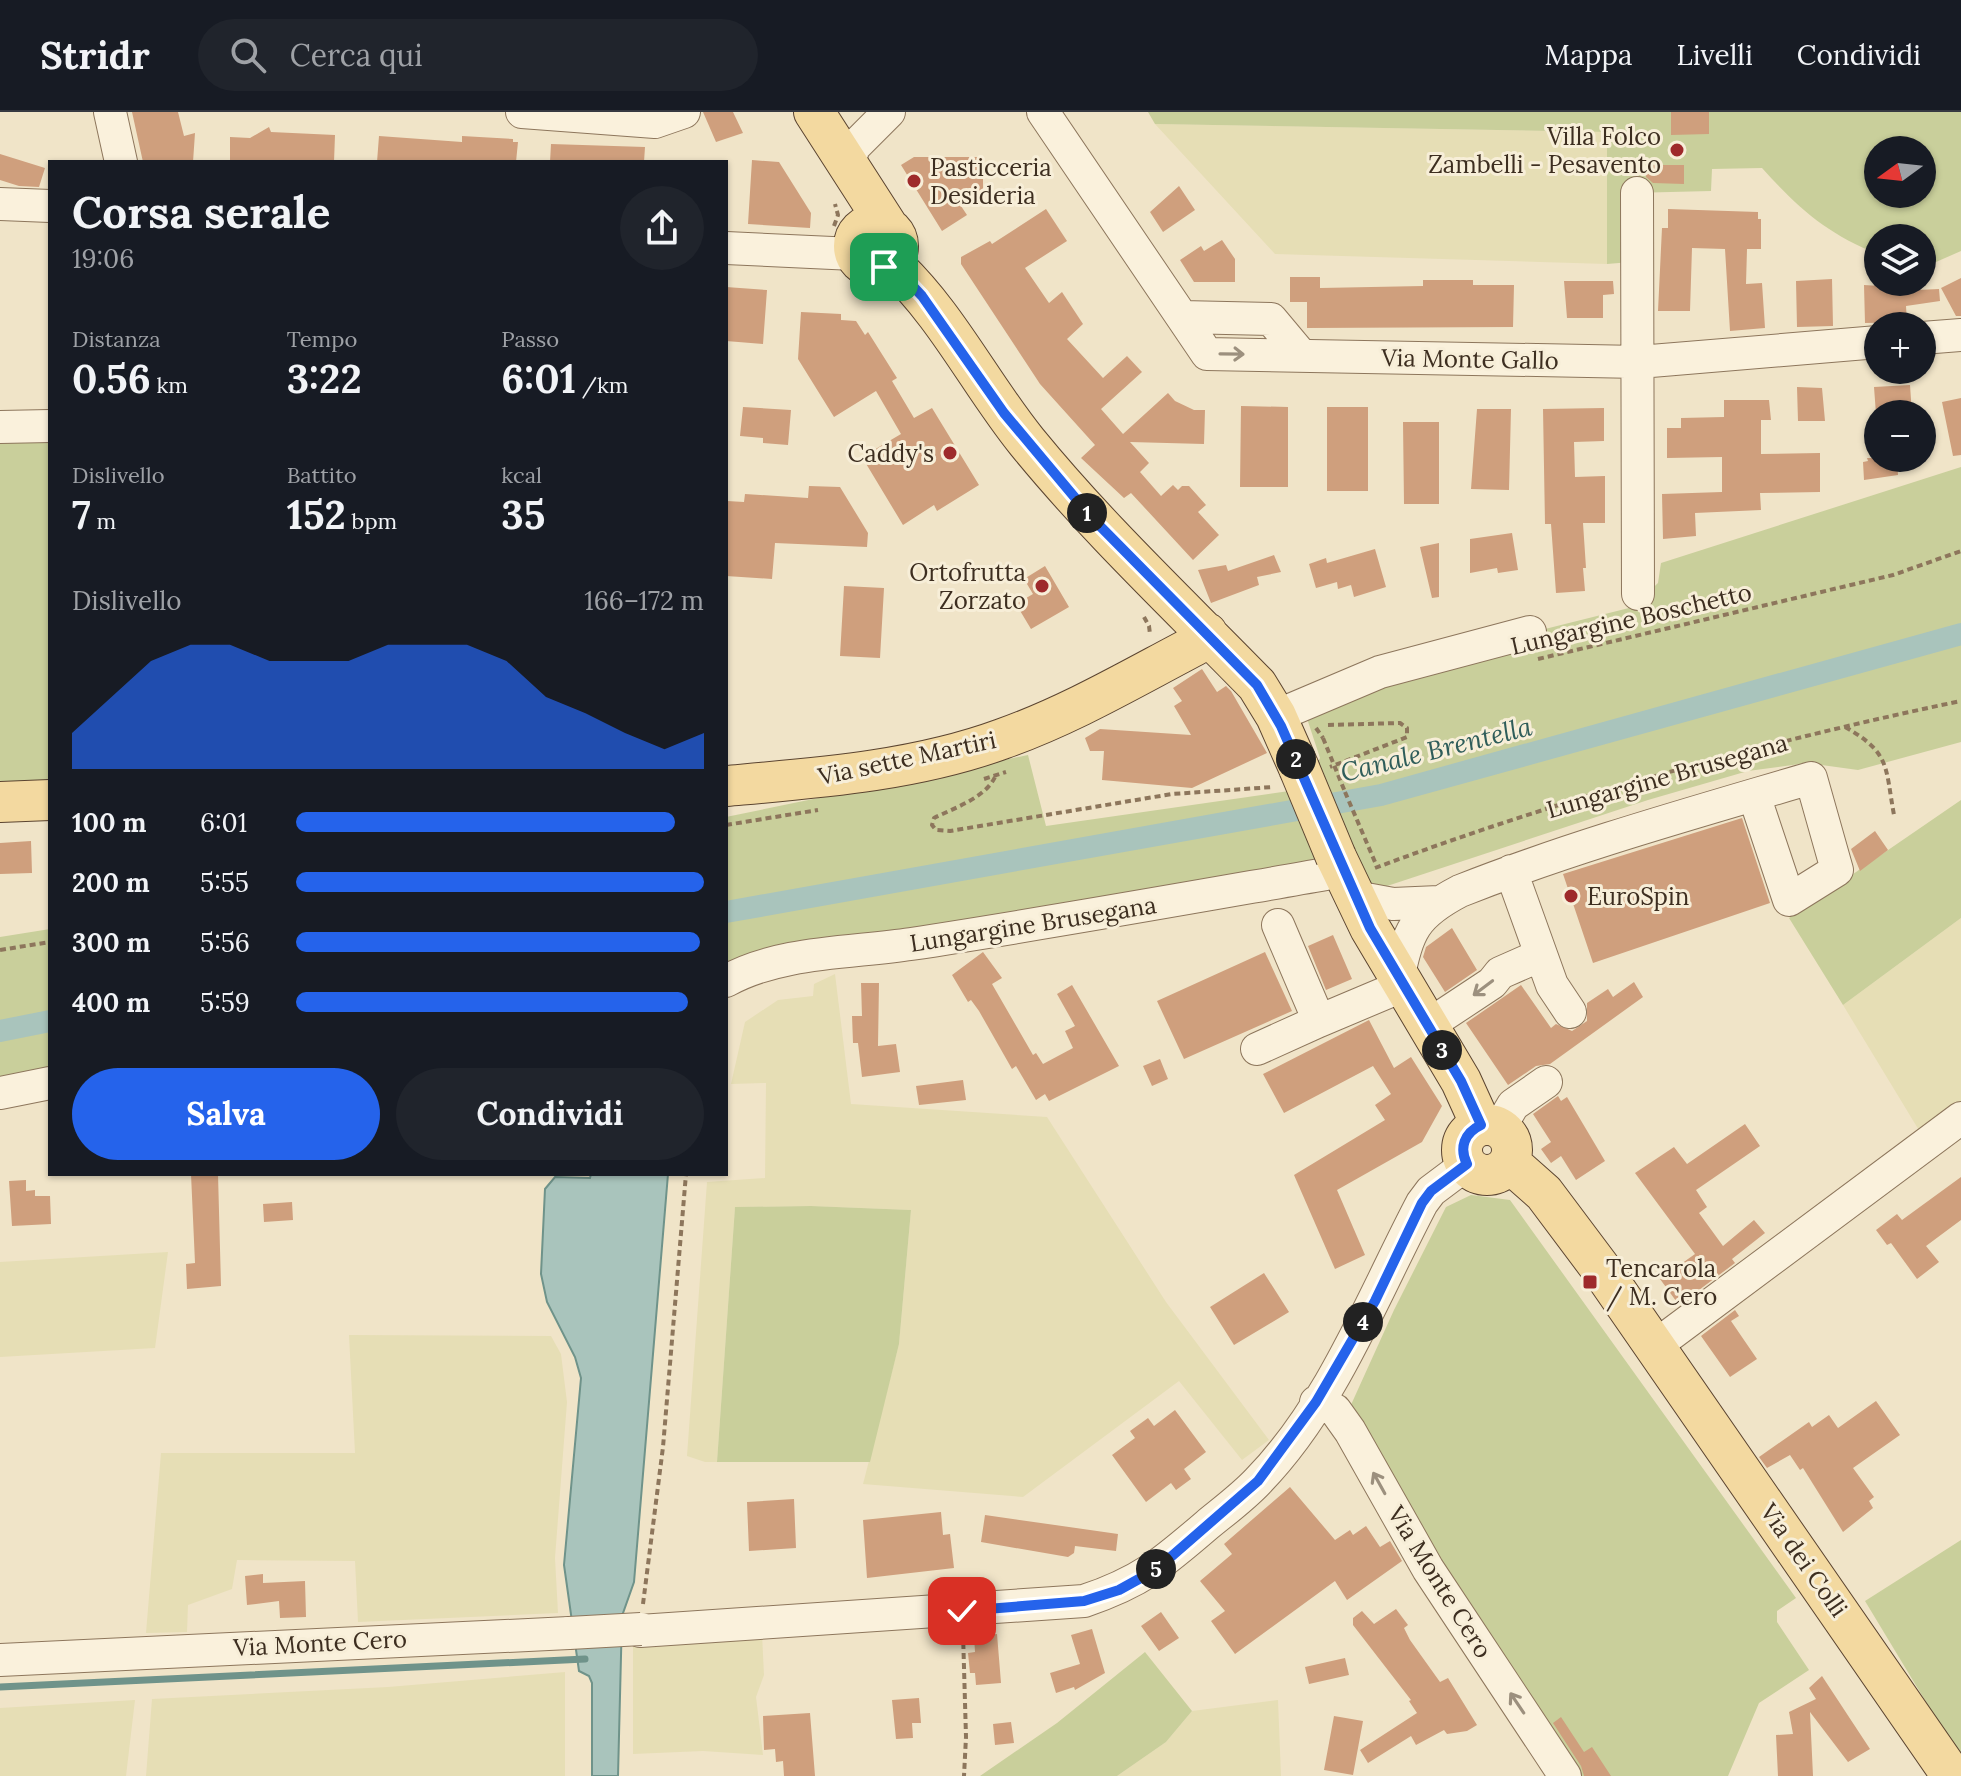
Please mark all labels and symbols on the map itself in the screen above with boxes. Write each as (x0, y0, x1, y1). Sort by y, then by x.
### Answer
place label: Villa Folco Zambelli - Pesavento (1428, 121, 1661, 180)
north arrow (1864, 136, 1936, 208)
marker: Villa Folco Zambelli - Pesavento (1668, 141, 1686, 159)
place label: Pasticceria Desideria (930, 152, 1052, 211)
marker: Pasticceria Desideria (905, 172, 923, 190)
pin (850, 233, 918, 301)
street label: Via Monte Gallo (1380, 342, 1559, 376)
one-way arrow (1218, 347, 1245, 362)
place label: Caddy's (848, 438, 934, 469)
marker: Caddy's (941, 444, 959, 462)
pin: 1 (1067, 493, 1107, 533)
place label: Ortofrutta Zorzato (909, 557, 1026, 616)
street label: Lungargine Boschetto (1508, 576, 1754, 662)
marker: Ortofrutta Zorzato (1033, 577, 1051, 595)
water label: Canale Brentella (1337, 709, 1536, 789)
street label: Via sette Martiri (814, 724, 999, 792)
street label: Lungargine Brusegana (1543, 727, 1791, 825)
pin: 2 (1276, 739, 1316, 779)
place label: EuroSpin (1587, 881, 1689, 912)
marker: EuroSpin (1562, 887, 1580, 905)
street label: Lungargine Brusegana (907, 889, 1159, 959)
one-way arrow (1473, 980, 1494, 997)
pin: 3 (1422, 1030, 1462, 1070)
place label: Tencarola / M. Cero (1606, 1253, 1717, 1312)
marker: Tencarola / M. Cero (1581, 1273, 1599, 1291)
pin: 4 (1343, 1302, 1383, 1342)
one-way arrow (1371, 1472, 1387, 1495)
street label: Via dei Colli (1753, 1496, 1854, 1623)
street label: Via Monte Cero (1380, 1499, 1499, 1664)
pin: 5 (1136, 1549, 1176, 1589)
pin (928, 1577, 996, 1645)
street label: Via Monte Cero (231, 1623, 408, 1663)
one-way arrow (1508, 1693, 1525, 1715)

